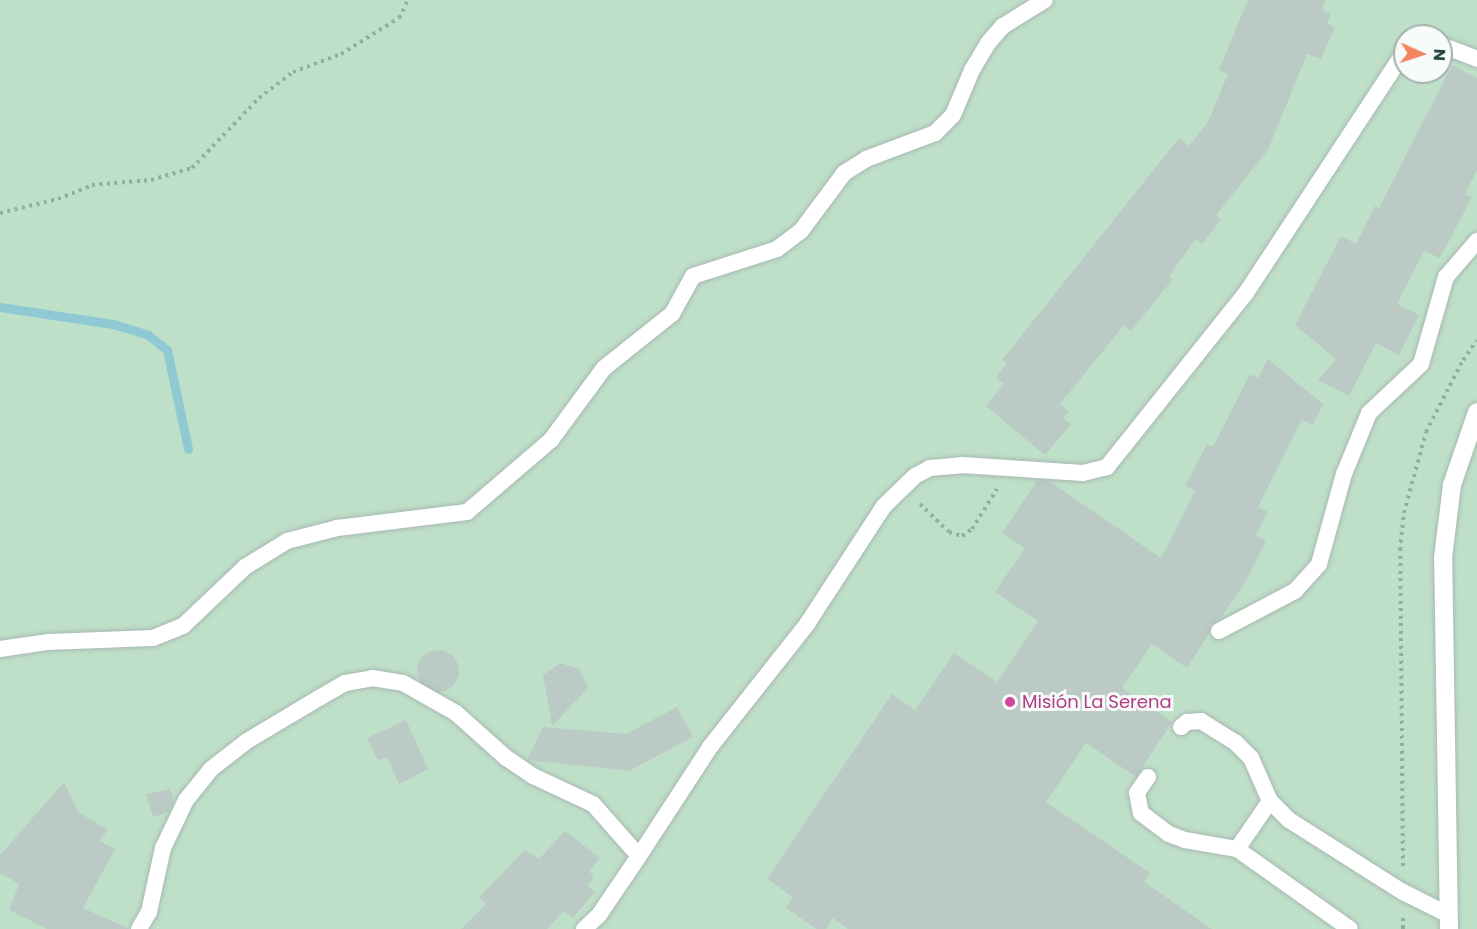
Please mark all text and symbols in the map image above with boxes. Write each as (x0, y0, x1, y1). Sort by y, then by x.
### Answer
north arrow (1393, 24, 1453, 84)
text: N (1428, 48, 1451, 61)
place label: Misión La Serena (1022, 691, 1172, 713)
marker: Misión La Serena (1003, 695, 1017, 709)

